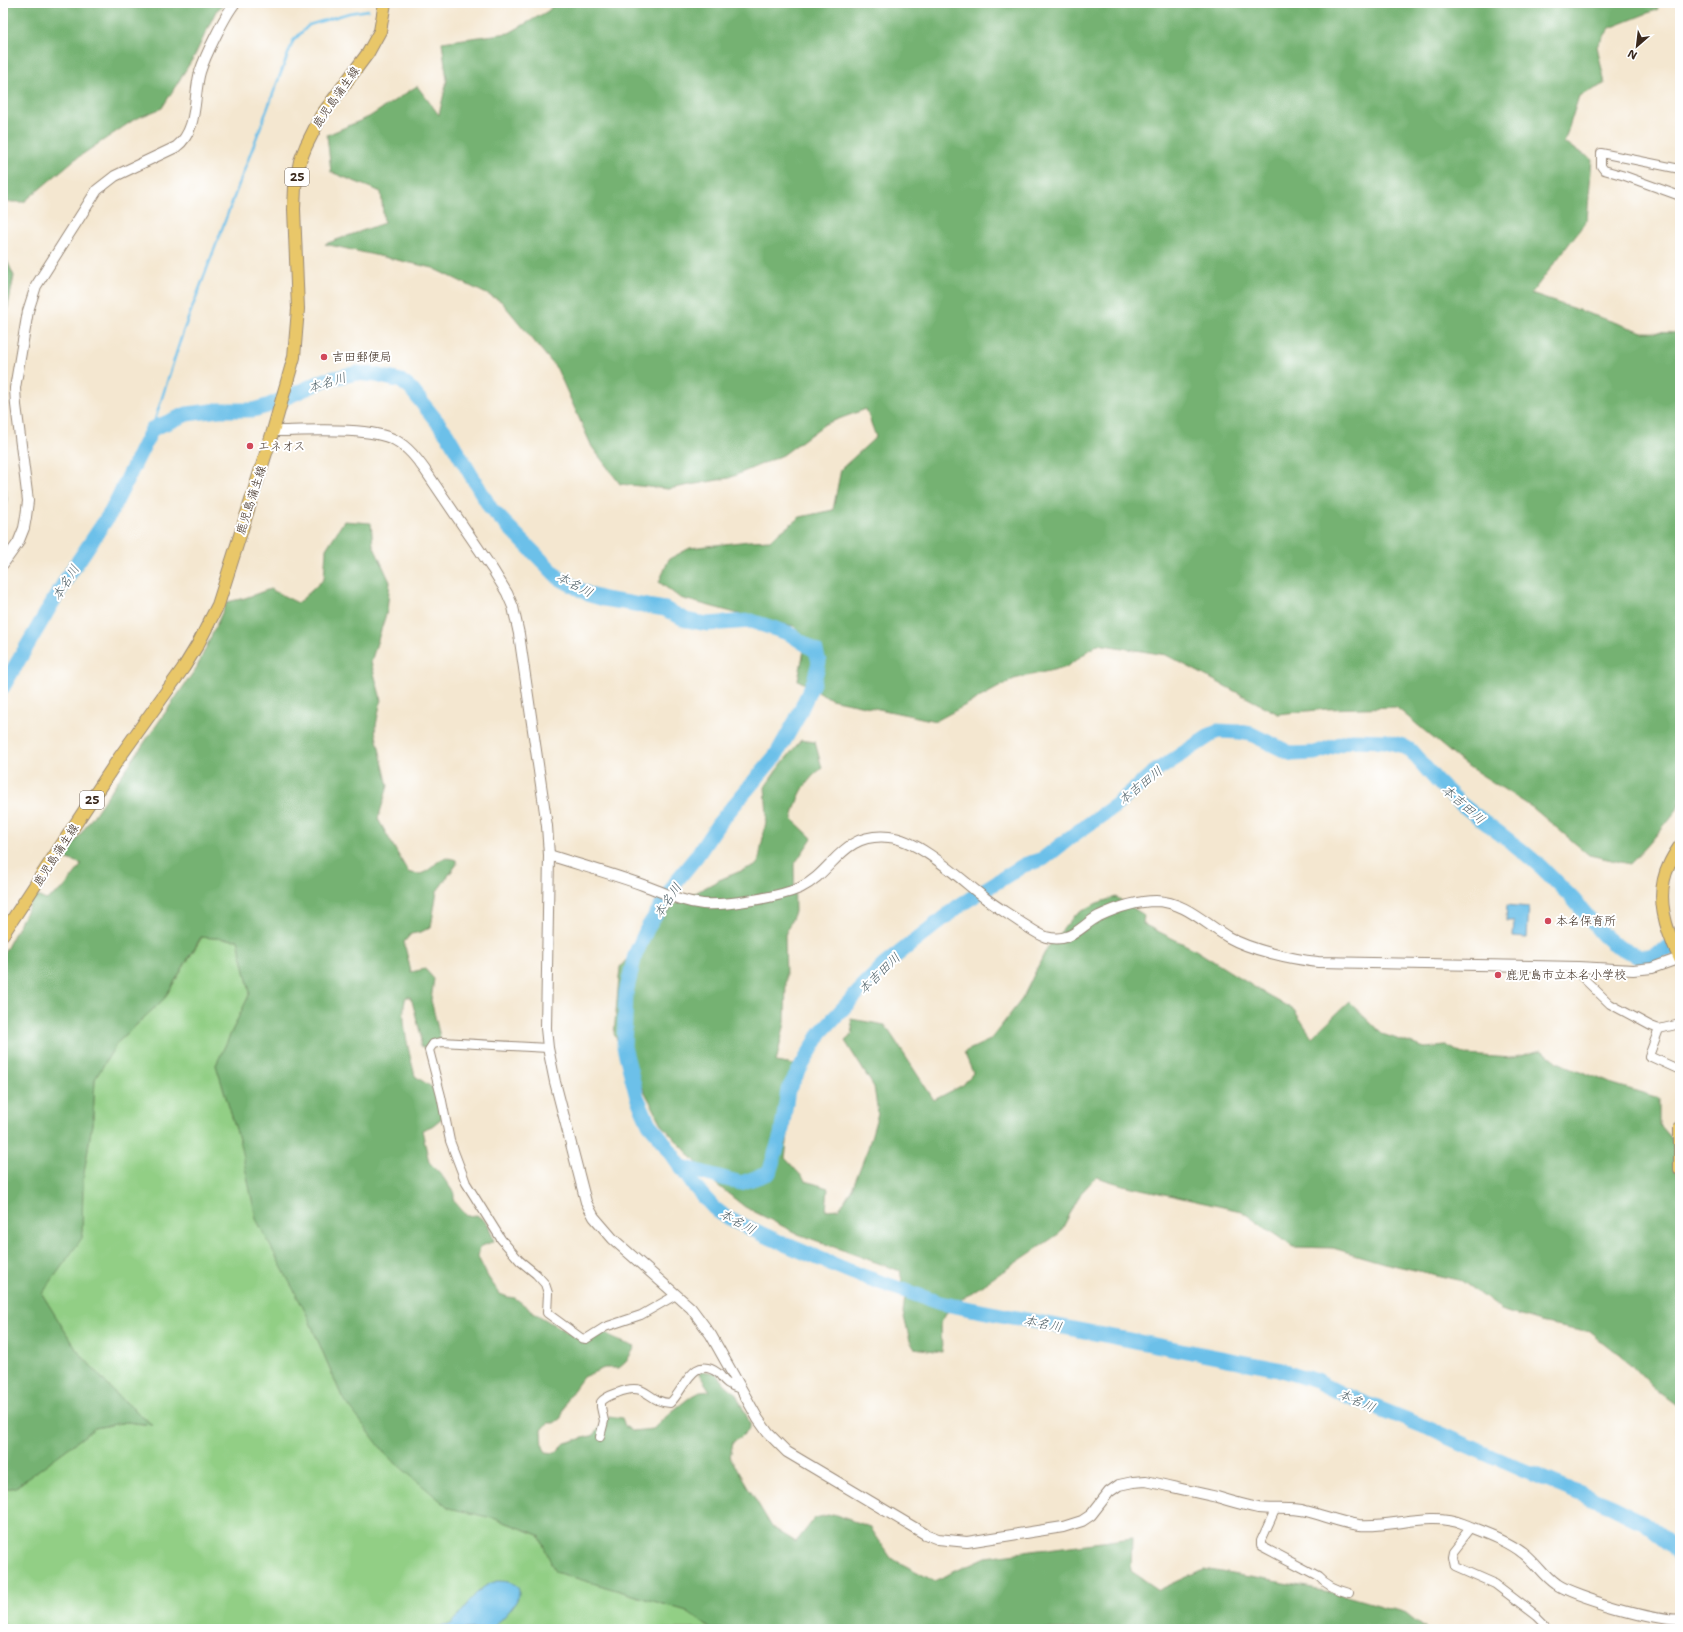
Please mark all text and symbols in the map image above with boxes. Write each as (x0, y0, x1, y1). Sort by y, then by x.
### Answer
north arrow (1617, 26, 1657, 66)
text: N (1625, 46, 1640, 63)
street label: 鹿児島蒲生線 (309, 63, 363, 131)
road number: 25 (285, 168, 309, 186)
place label: 吉田郵便局 (332, 349, 392, 365)
marker: 吉田郵便局 (319, 352, 329, 362)
water label: 本名川 (306, 369, 348, 396)
place label: エネオス (258, 438, 305, 454)
marker: エネオス (245, 441, 255, 451)
street label: 鹿児島蒲生線 (232, 463, 270, 537)
water label: 本名川 (48, 561, 83, 603)
water label: 本名川 (554, 568, 596, 601)
water label: 本吉田川 (1115, 762, 1166, 808)
water label: 本吉田川 (1438, 781, 1489, 828)
road number: 25 (80, 791, 104, 809)
street label: 鹿児島蒲生線 (30, 820, 82, 890)
water label: 本名川 (649, 879, 685, 921)
place label: 本名保育所 (1556, 913, 1616, 929)
marker: 本名保育所 (1543, 916, 1553, 926)
water label: 本吉田川 (855, 949, 904, 998)
place label: 鹿児島市立本名小学校 (1506, 967, 1626, 983)
marker: 鹿児島市立本名小学校 (1493, 970, 1503, 980)
water label: 本名川 (717, 1205, 759, 1238)
water label: 本名川 (1022, 1311, 1064, 1336)
water label: 本名川 (1336, 1385, 1378, 1416)

